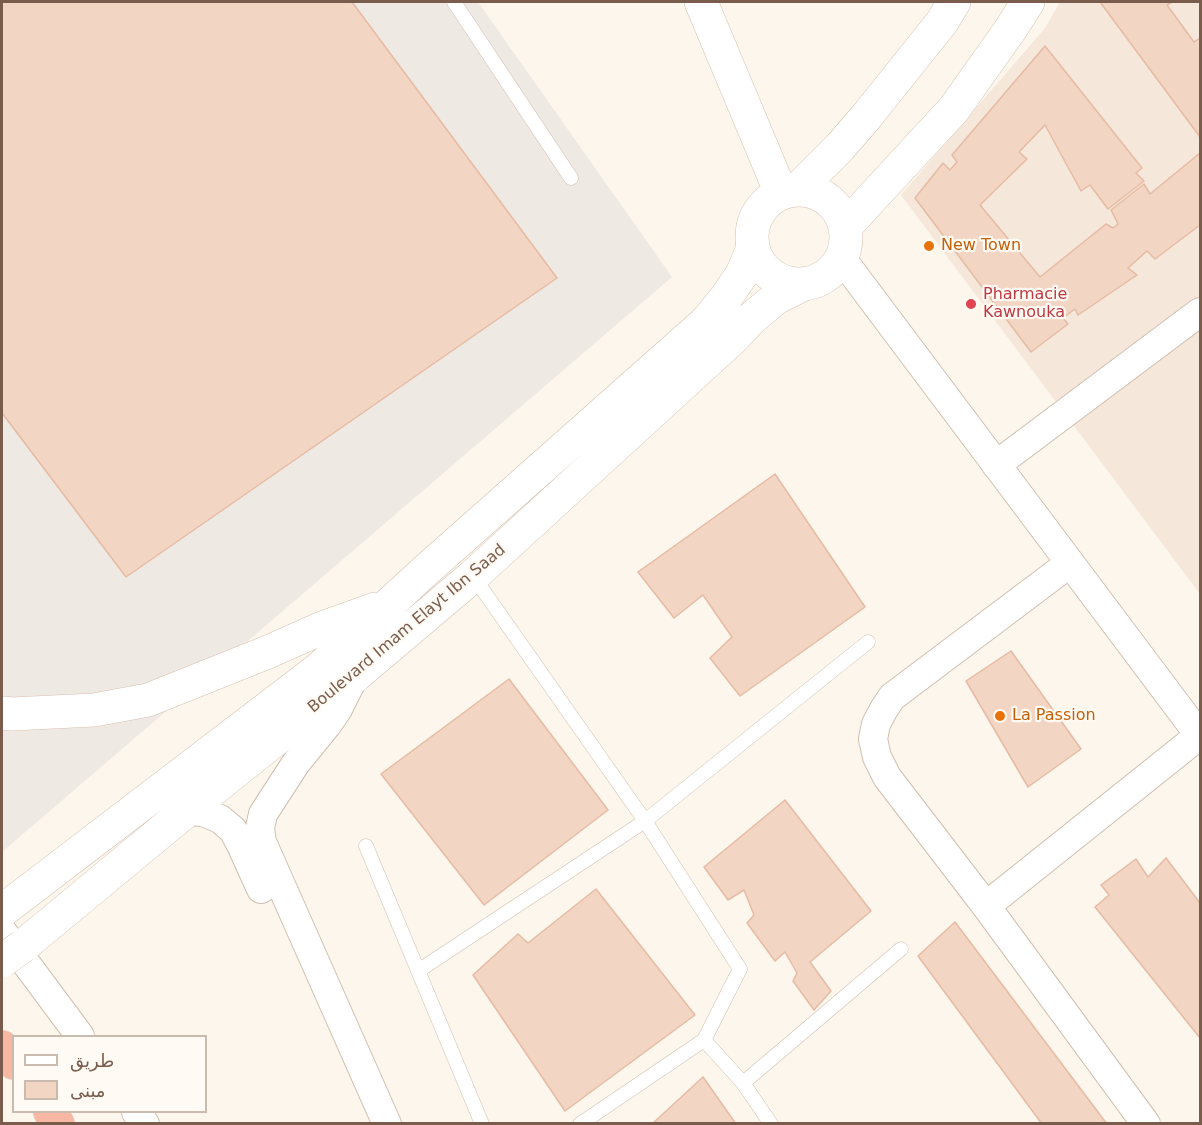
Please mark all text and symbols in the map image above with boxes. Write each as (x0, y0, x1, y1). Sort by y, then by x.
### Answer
place label: New Town (941, 236, 1021, 256)
marker: New Town (922, 239, 936, 253)
place label: Pharmacie Kawnouka (983, 285, 1067, 323)
marker: Pharmacie Kawnouka (964, 297, 978, 311)
street label: Boulevard Imam Elayt Ibn Saad (304, 541, 510, 717)
place label: La Passion (1012, 706, 1096, 726)
marker: La Passion (993, 709, 1007, 723)
legend (12, 1035, 207, 1113)
text: طريق (70, 1050, 114, 1071)
text: مبنى (70, 1080, 106, 1101)

